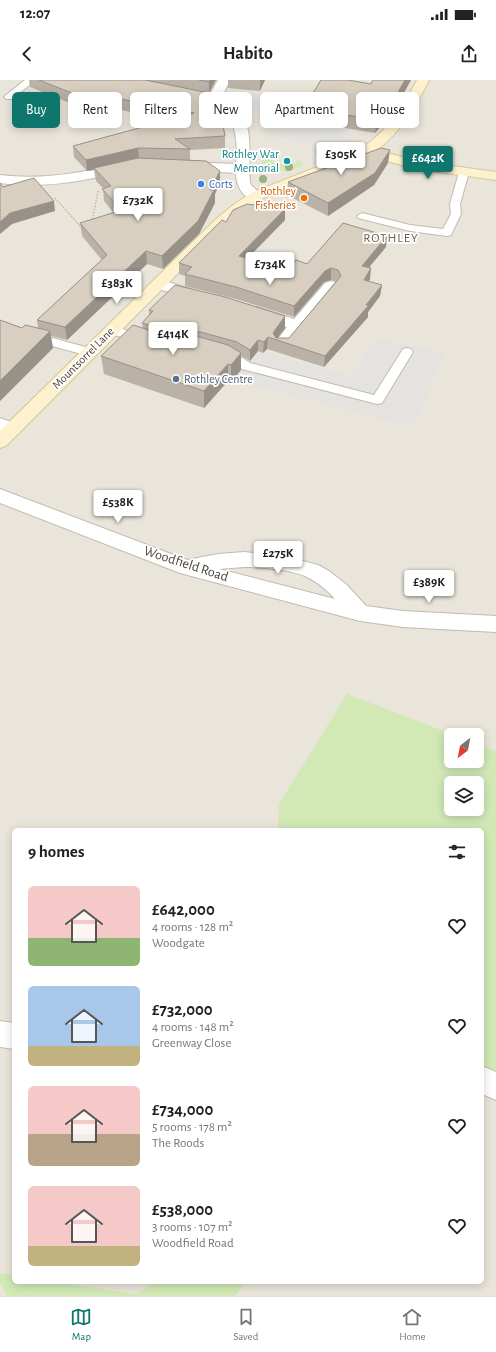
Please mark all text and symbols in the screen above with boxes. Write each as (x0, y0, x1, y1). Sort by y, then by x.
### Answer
text: 12:07 (20, 6, 50, 21)
icon: back (16, 43, 38, 65)
icon: share (458, 43, 480, 65)
text: Habito (223, 45, 273, 63)
chip: Buy (12, 92, 60, 128)
chip: Rent (68, 92, 122, 128)
chip: Filters (130, 92, 191, 128)
chip: New (199, 92, 252, 128)
chip: Apartment (260, 92, 348, 128)
chip: House (356, 92, 419, 128)
pin: £305K (313, 142, 369, 176)
pin: £642K (400, 146, 456, 180)
place label: Rothley War Memorial (222, 148, 279, 174)
text: £305K (325, 148, 357, 161)
text: £642K (412, 152, 444, 165)
marker: Rothley War Memorial (282, 156, 292, 166)
place label: Corts (209, 178, 233, 190)
marker: Corts (196, 179, 206, 189)
place label: Rothley Fisheries (255, 185, 296, 211)
pin: £732K (110, 188, 166, 222)
marker: Rothley Fisheries (299, 193, 309, 203)
text: £732K (123, 194, 153, 207)
district label: ROTHLEY (363, 232, 419, 245)
pin: £734K (242, 252, 298, 286)
text: £734K (254, 258, 286, 271)
pin: £383K (89, 271, 145, 305)
text: £383K (101, 277, 133, 290)
pin: £414K (145, 322, 201, 356)
street label: Mountsorrel Lane (50, 325, 116, 391)
text: £414K (157, 328, 189, 341)
place label: Rothley Centre (184, 373, 253, 386)
marker: Rothley Centre (171, 374, 181, 384)
pin: £538K (90, 490, 146, 524)
text: £538K (102, 496, 134, 509)
pin: £275K (250, 541, 306, 575)
street label: Woodfield Road (142, 544, 230, 584)
text: £275K (263, 547, 293, 560)
pin: £389K (401, 570, 457, 604)
text: £389K (413, 576, 445, 589)
north arrow (444, 728, 484, 768)
map controls (444, 728, 484, 816)
button: layers (444, 776, 484, 816)
icon: filters (446, 841, 468, 863)
text: 9 homes (28, 843, 84, 860)
text: £642,000 (152, 901, 215, 918)
icon: home (60, 902, 108, 950)
icon: heart (446, 915, 468, 937)
text: 4 rooms · 128 m² (152, 921, 233, 934)
text: Woodgate (152, 937, 205, 950)
text: £732,000 (152, 1001, 213, 1018)
icon: home (60, 1002, 108, 1050)
icon: heart (446, 1015, 468, 1037)
text: 4 rooms · 148 m² (152, 1021, 234, 1034)
text: Greenway Close (152, 1037, 231, 1050)
text: £734,000 (152, 1101, 213, 1118)
icon: home (60, 1102, 108, 1150)
icon: heart (446, 1115, 468, 1137)
text: 5 rooms · 178 m² (152, 1121, 232, 1134)
text: The Roods (152, 1137, 204, 1150)
text: £538,000 (152, 1201, 213, 1218)
icon: home (60, 1202, 108, 1250)
icon: heart (446, 1215, 468, 1237)
text: 3 rooms · 107 m² (152, 1221, 233, 1234)
text: Woodfield Road (152, 1237, 234, 1250)
tab: Map (70, 1306, 92, 1343)
tab: Saved (233, 1306, 258, 1343)
tab: Home (399, 1306, 426, 1343)

